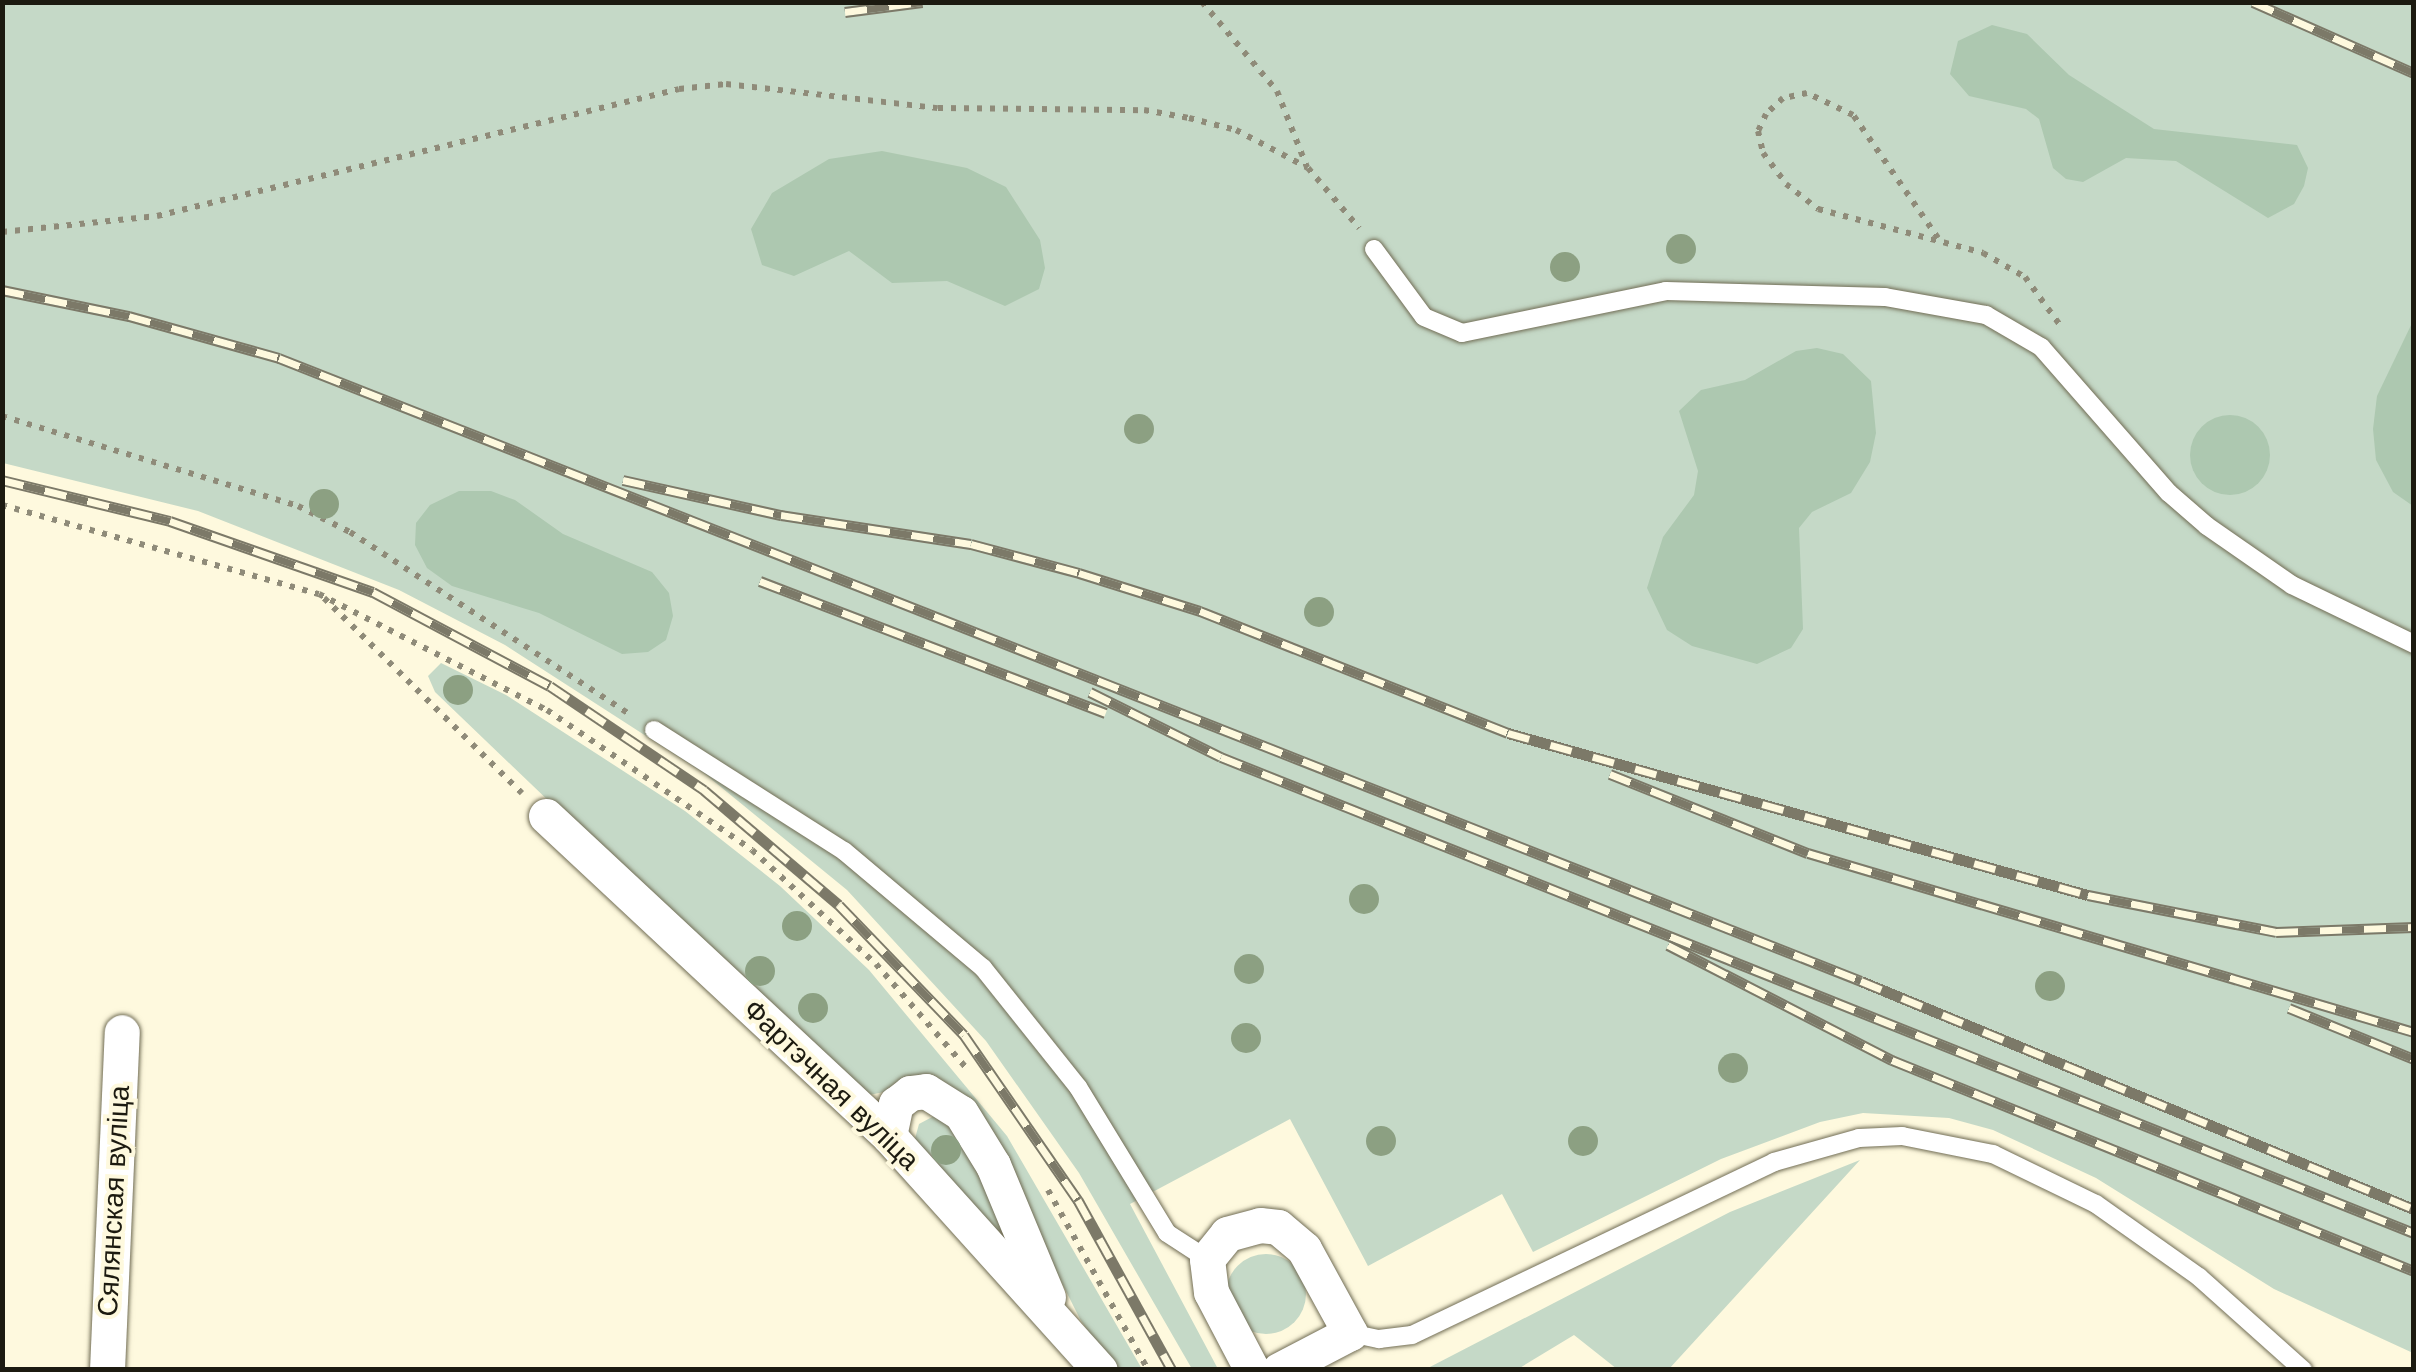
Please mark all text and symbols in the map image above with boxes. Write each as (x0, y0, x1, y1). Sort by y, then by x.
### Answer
street label: Фартэчная вуліца (736, 993, 926, 1177)
street label: Сялянская вуліца (91, 1085, 137, 1317)

